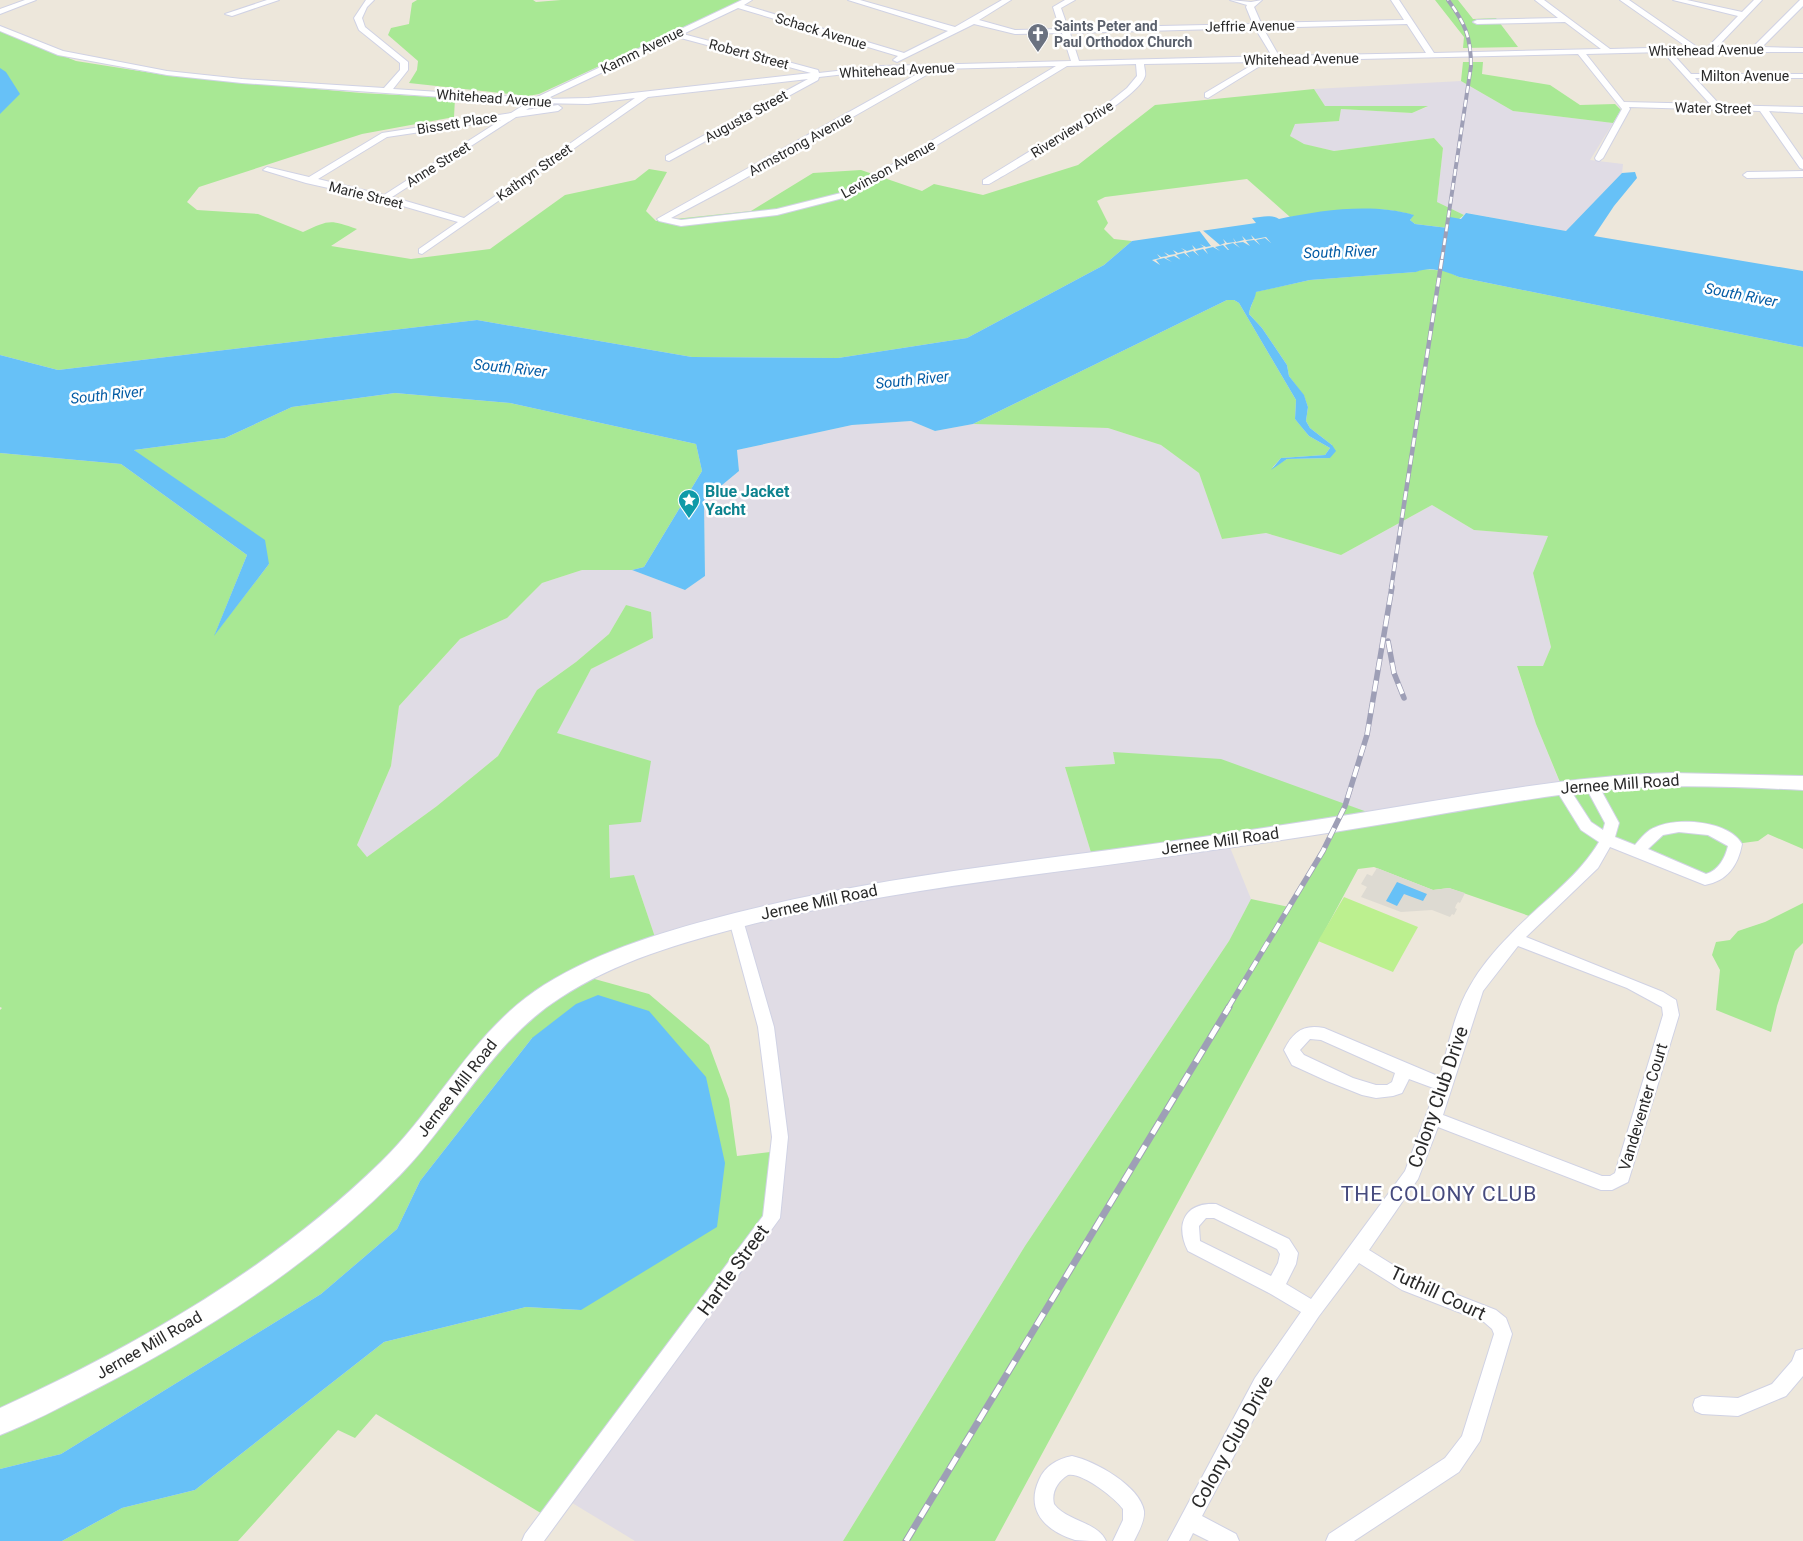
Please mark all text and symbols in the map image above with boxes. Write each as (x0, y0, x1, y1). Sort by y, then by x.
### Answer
street label: Schack Avenue (773, 10, 869, 52)
street label: Jeffrie Avenue (1205, 17, 1295, 35)
place label: Saints Peter and Paul Orthodox Church (1054, 18, 1192, 50)
church icon: Saints Peter and Paul Orthodox Church (1026, 22, 1050, 53)
street label: Kamm Avenue (598, 23, 686, 77)
street label: Robert Street (707, 36, 791, 72)
street label: Whitehead Avenue (1648, 41, 1764, 59)
street label: Whitehead Avenue (1243, 50, 1359, 68)
street label: Whitehead Avenue (839, 59, 955, 81)
street label: Milton Avenue (1701, 68, 1789, 84)
street label: Whitehead Avenue (436, 86, 552, 110)
street label: Augusta Street (702, 86, 791, 145)
street label: Riverview Drive (1028, 97, 1116, 161)
street label: Water Street (1674, 99, 1752, 117)
street label: Bissett Place (416, 109, 498, 137)
street label: Armstrong Avenue (746, 109, 854, 179)
street label: Levinson Avenue (838, 137, 938, 201)
street label: Anne Street (403, 138, 473, 190)
street label: Kathryn Street (493, 140, 575, 204)
street label: Marie Street (327, 178, 405, 212)
water label: South River (1303, 242, 1378, 262)
water label: South River (1703, 279, 1780, 311)
water label: South River (473, 355, 549, 381)
water label: South River (875, 367, 951, 393)
water label: South River (70, 382, 146, 408)
place label: Blue Jacket Yacht (705, 482, 790, 519)
place icon: Blue Jacket Yacht (677, 488, 701, 519)
street label: Jernee Mill Road (1560, 770, 1680, 798)
street label: Jernee Mill Road (1160, 823, 1280, 859)
street label: Jernee Mill Road (759, 880, 879, 924)
street label: Colony Club Drive (1403, 1023, 1473, 1171)
street label: Jernee Mill Road (413, 1035, 501, 1141)
street label: Vandeventer Court (1615, 1041, 1671, 1173)
district label: THE COLONY CLUB (1341, 1182, 1537, 1206)
street label: Hartle Street (692, 1220, 774, 1320)
street label: Tuthill Court (1386, 1261, 1490, 1325)
street label: Jernee Mill Road (93, 1307, 205, 1383)
street label: Colony Club Drive (1186, 1372, 1278, 1512)

